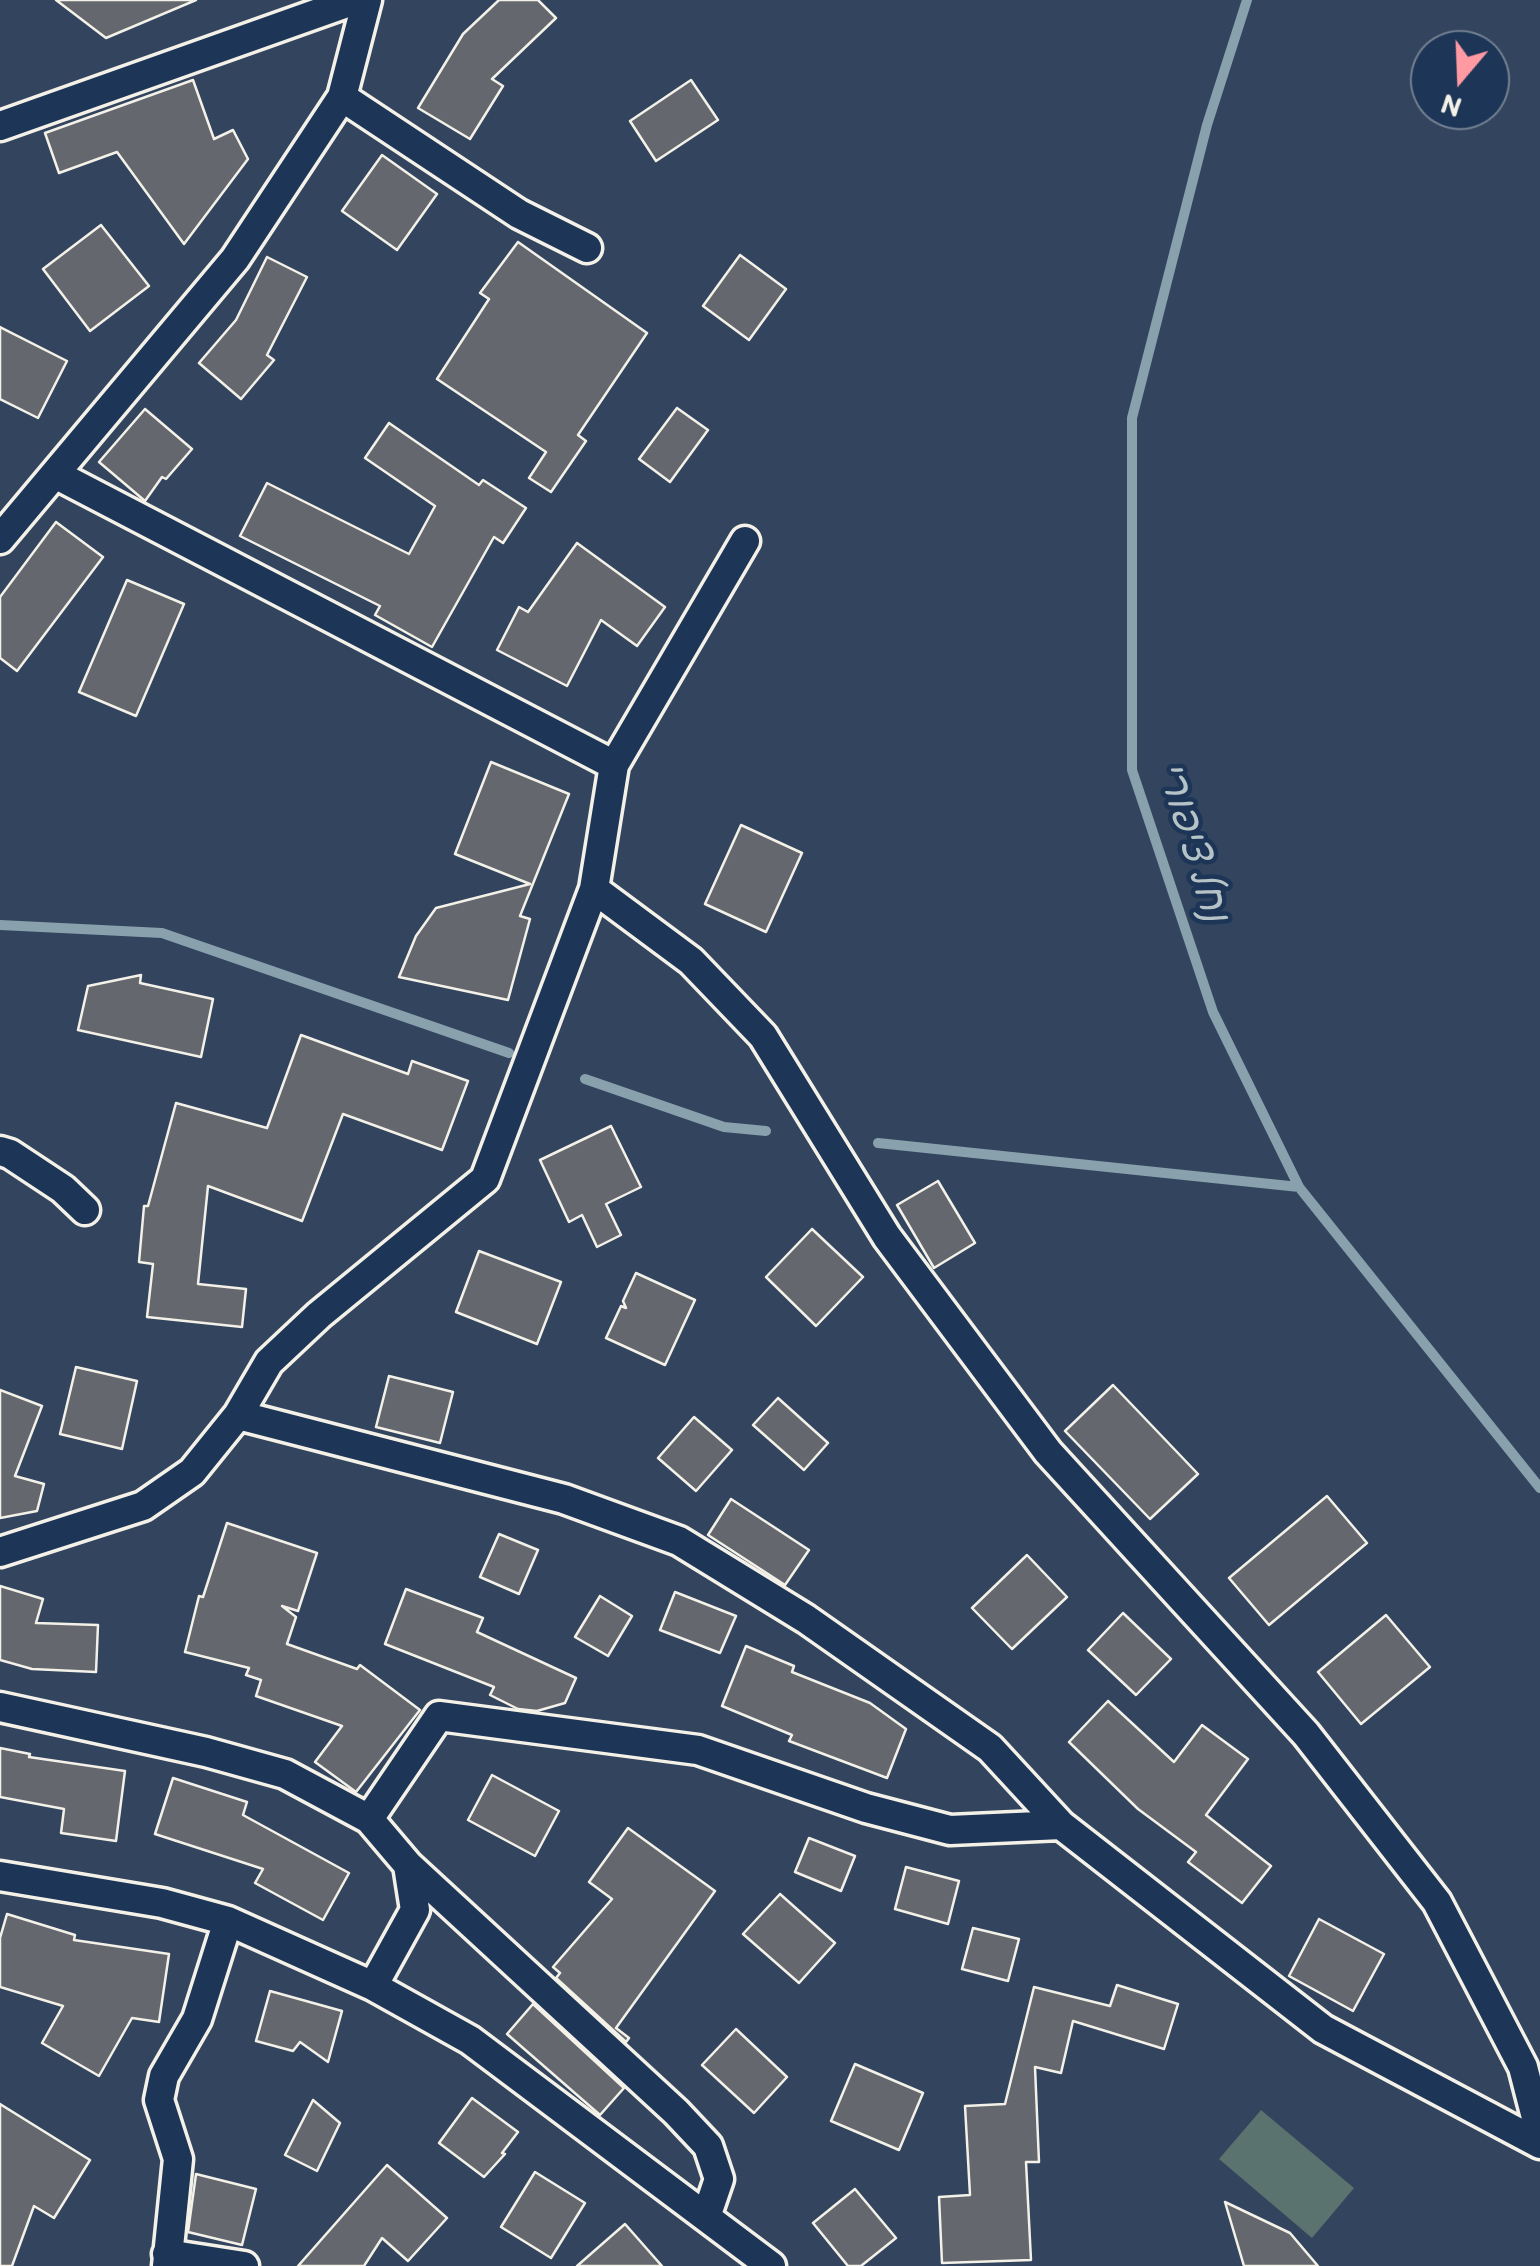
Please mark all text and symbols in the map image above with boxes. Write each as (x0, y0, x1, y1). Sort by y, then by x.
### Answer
north arrow (1410, 30, 1510, 130)
text: N (1436, 87, 1465, 126)
water label: נחל ציפורי (1144, 756, 1238, 928)

